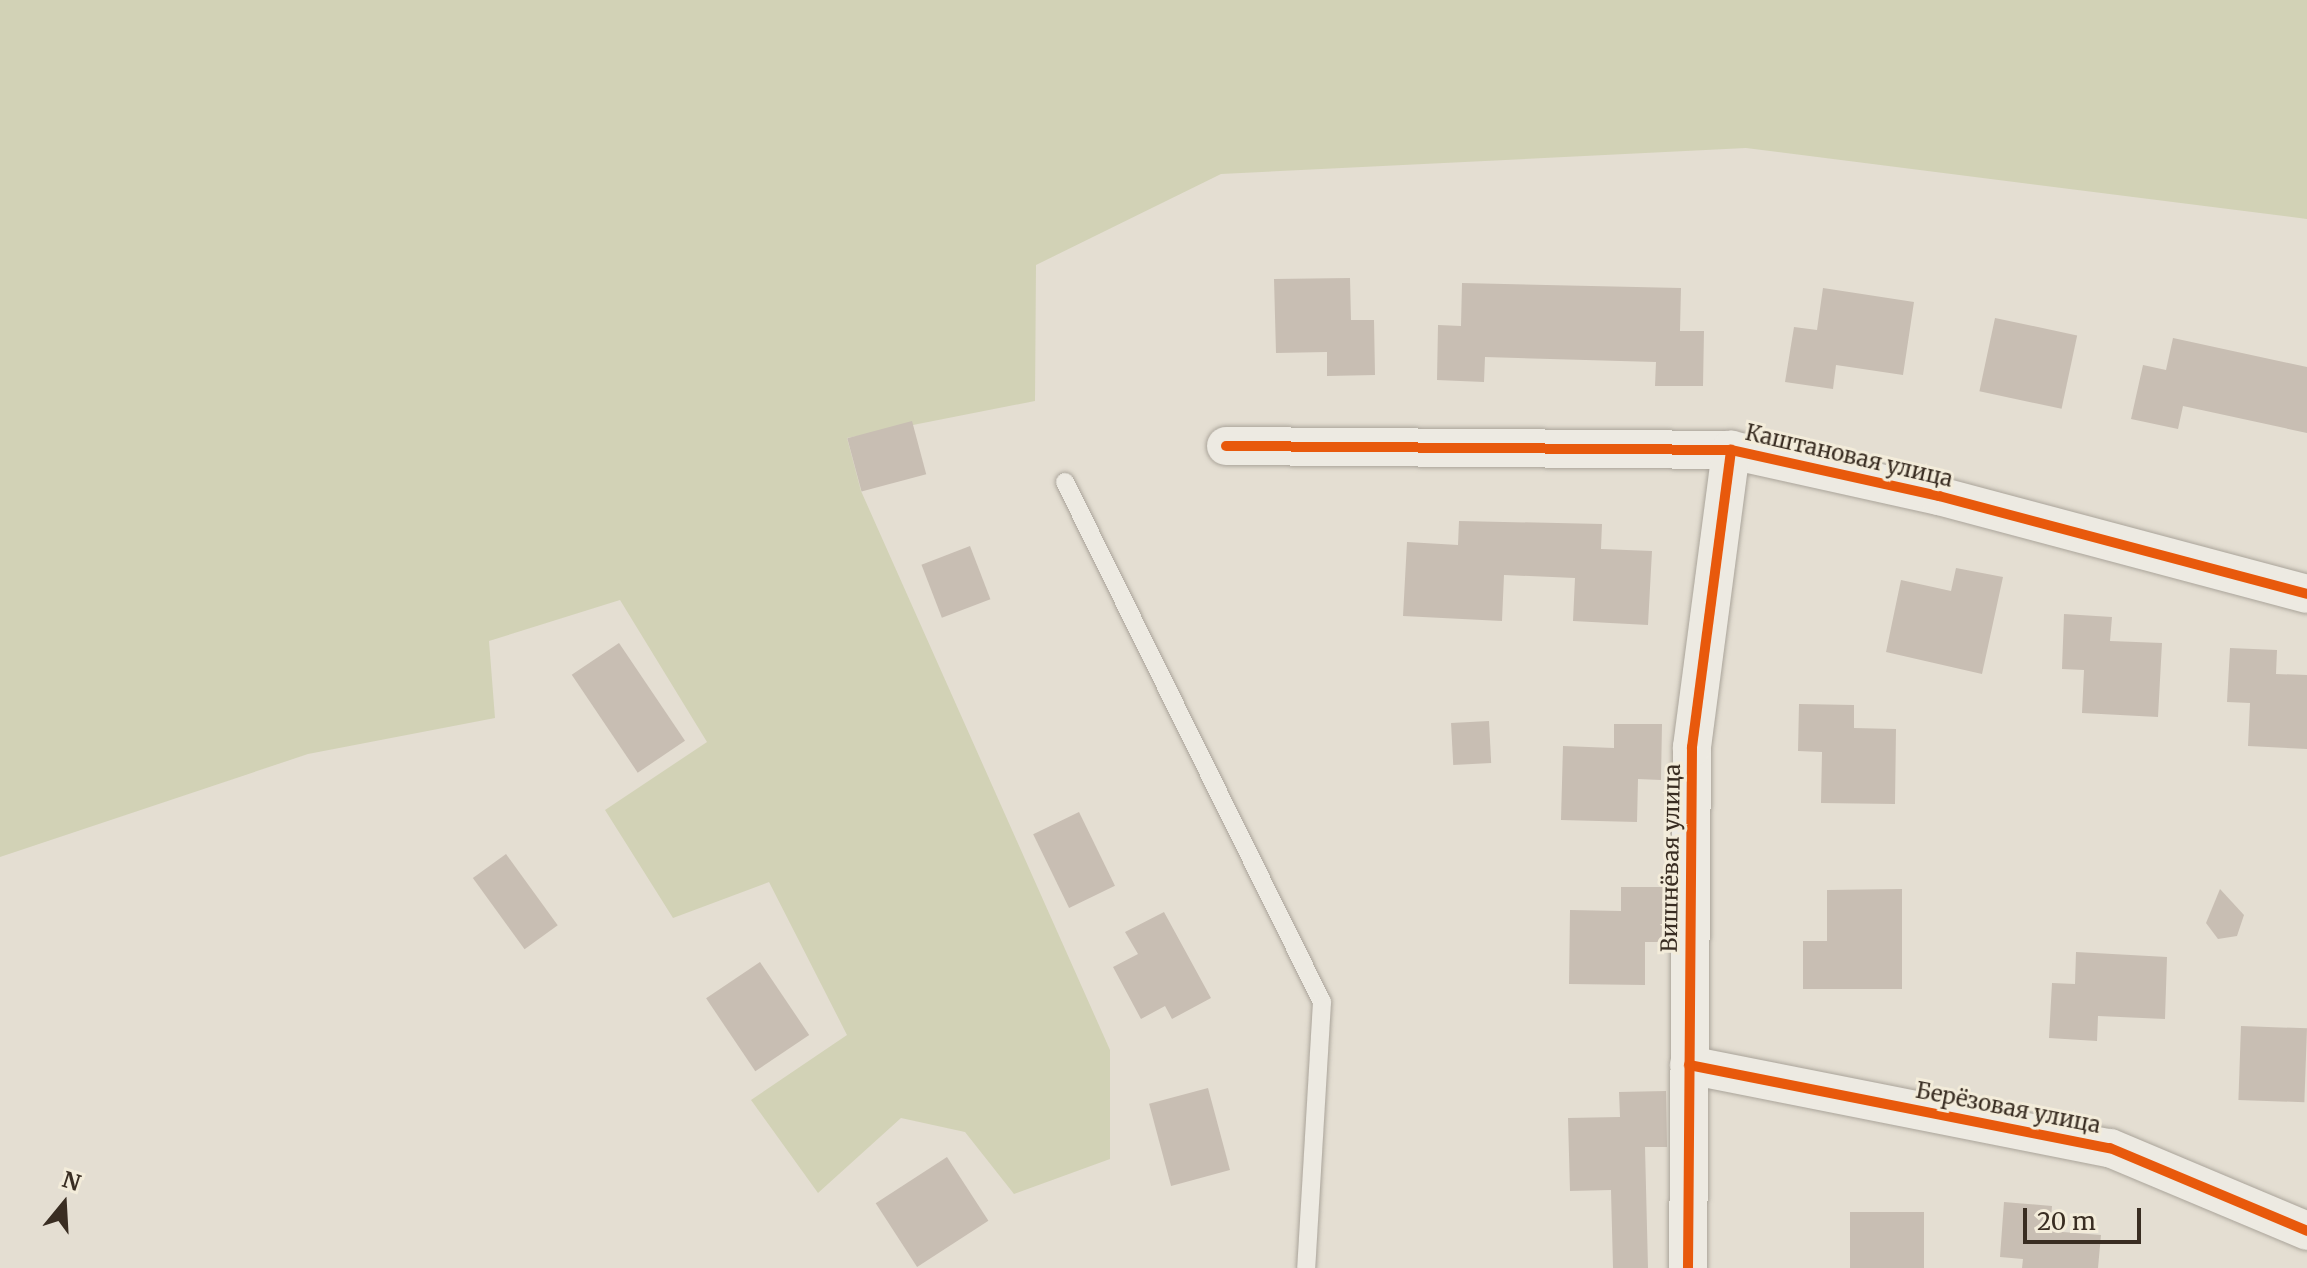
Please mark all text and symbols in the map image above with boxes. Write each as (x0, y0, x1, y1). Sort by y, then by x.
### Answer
street label: Каштановая улица (1743, 419, 1955, 493)
street label: Вишнёвая улица (1656, 763, 1686, 953)
street label: Берёзовая улица (1913, 1077, 2103, 1139)
north arrow (24, 1164, 104, 1244)
text: N (59, 1165, 84, 1197)
scale bar (2027, 1192, 2145, 1242)
text: 20 m (2037, 1206, 2096, 1237)

